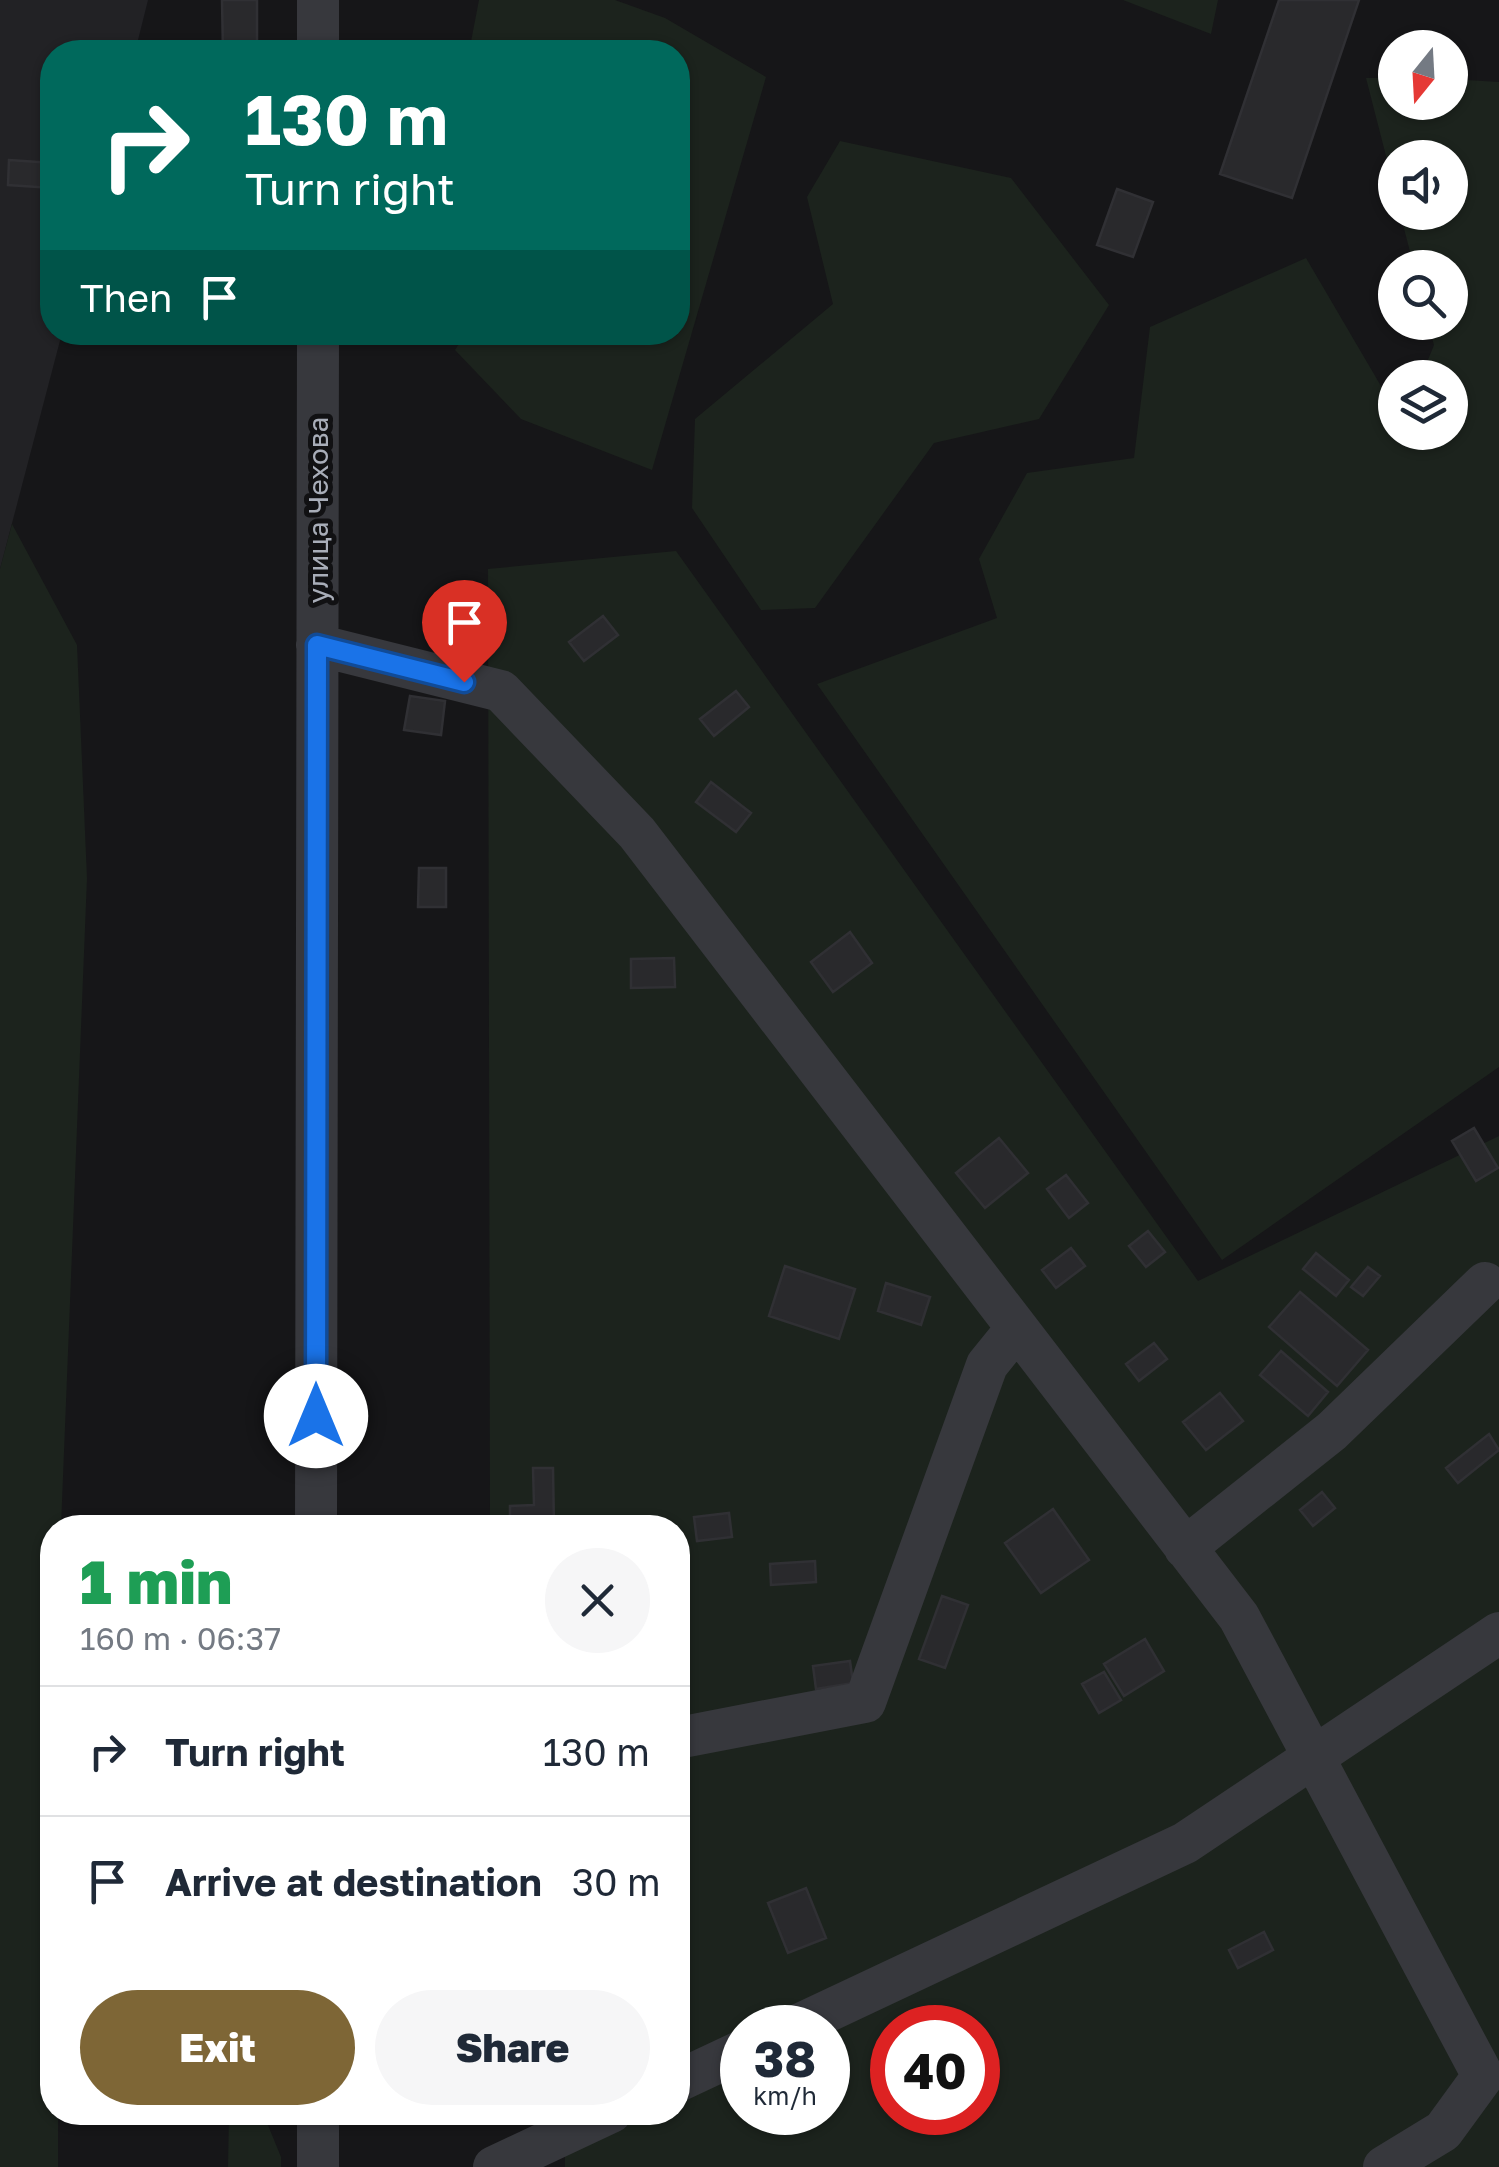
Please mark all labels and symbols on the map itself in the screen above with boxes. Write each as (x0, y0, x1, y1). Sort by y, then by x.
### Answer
north arrow (1378, 30, 1468, 120)
street label: улица Чехова (301, 417, 334, 603)
pin (422, 580, 507, 683)
position arrow (264, 1364, 368, 1468)
speed limit sign: 40 (870, 2005, 1000, 2135)

